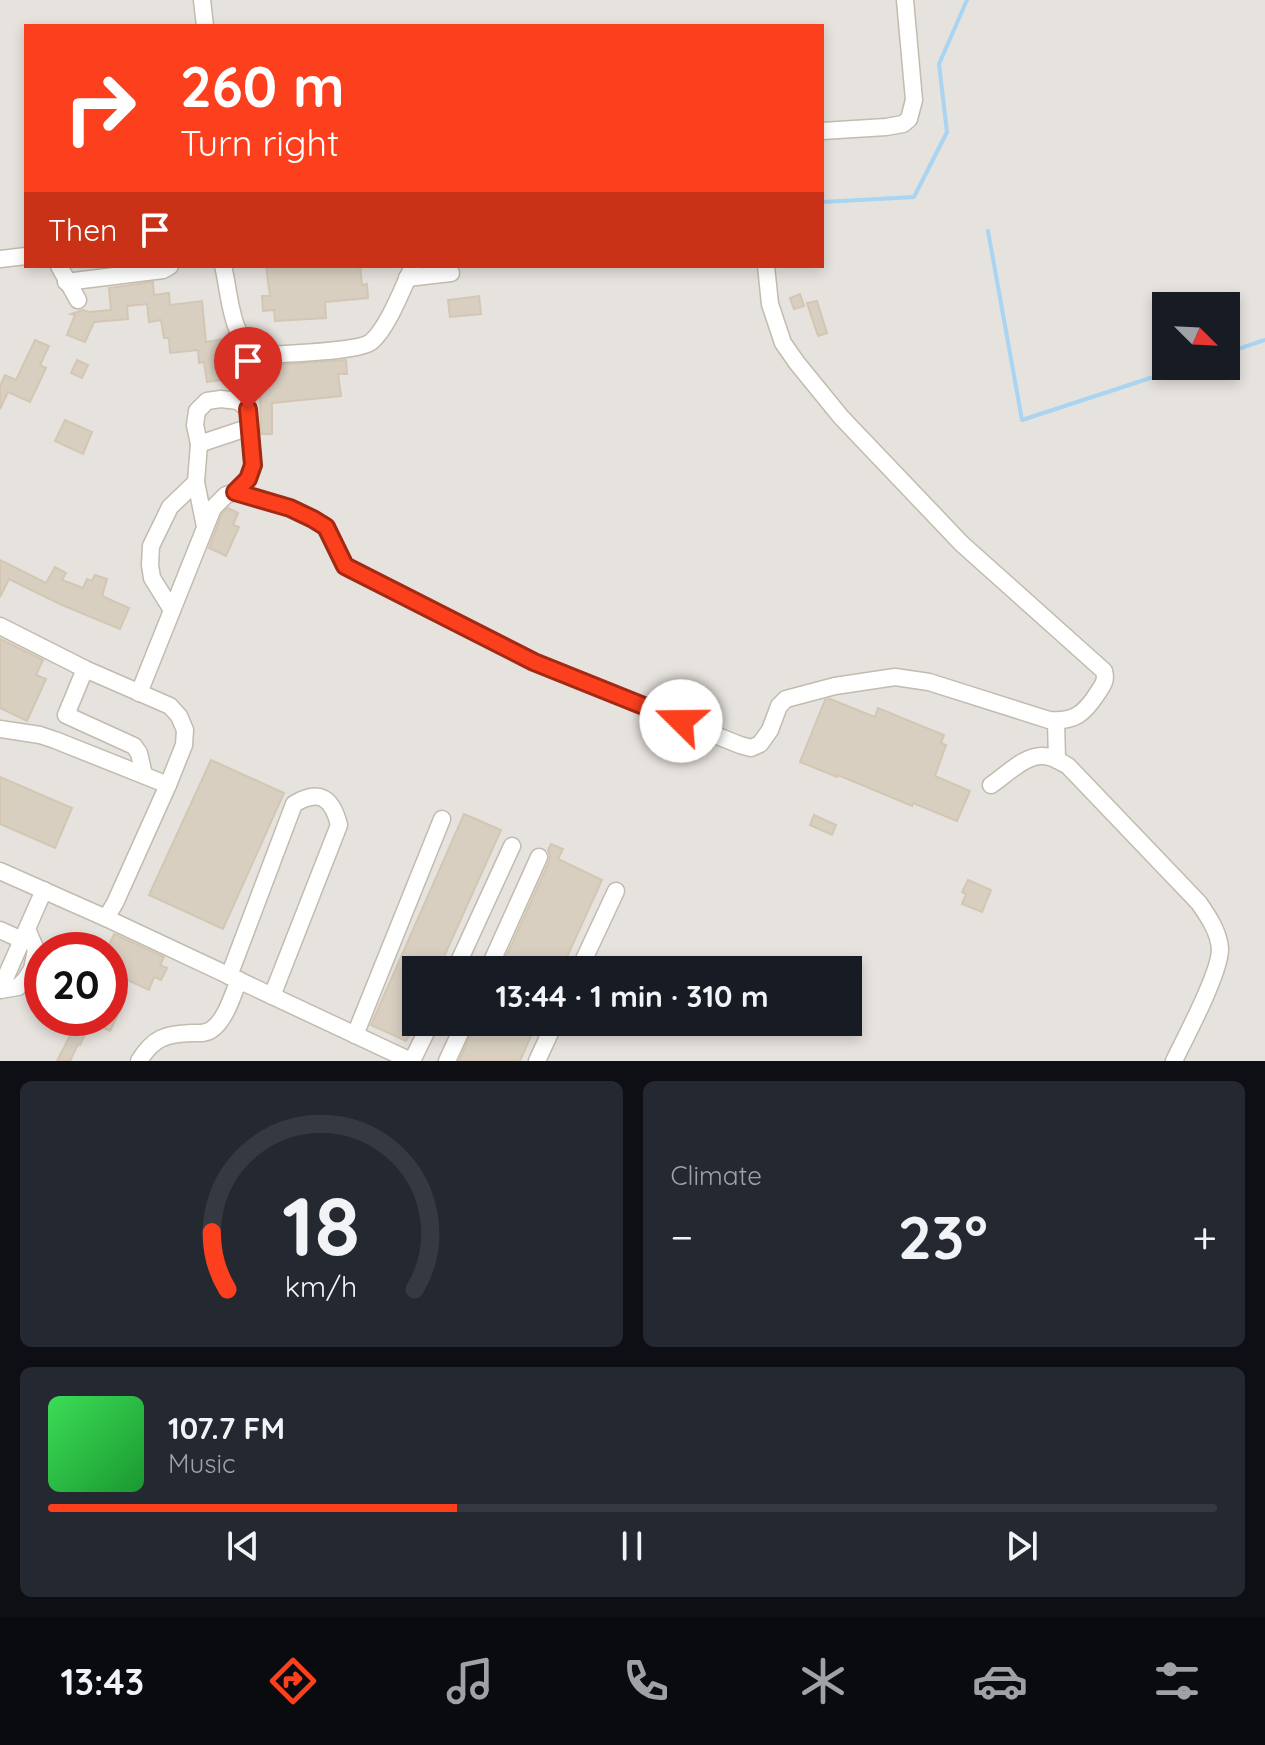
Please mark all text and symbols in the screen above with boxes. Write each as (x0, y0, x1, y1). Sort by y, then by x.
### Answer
text: 260 m (180, 51, 345, 121)
icon: right (48, 56, 152, 160)
text: Turn right (180, 120, 339, 165)
icon: arrive (133, 208, 177, 252)
text: Then (48, 211, 117, 249)
north arrow (1152, 292, 1240, 380)
map controls (1152, 292, 1240, 380)
pin (214, 327, 282, 409)
icon: arrive (226, 339, 270, 383)
position arrow (639, 679, 723, 763)
speed limit sign: 20 (24, 932, 128, 1036)
text: 13:44 · 1 min · 310 m (495, 977, 769, 1015)
text: Climate (671, 1159, 762, 1192)
text: 18 (282, 1173, 360, 1277)
text: 23° (898, 1199, 988, 1274)
text: − (671, 1209, 693, 1264)
text: + (1192, 1209, 1217, 1264)
text: km/h (285, 1268, 358, 1304)
text: 107.7 FM (168, 1409, 285, 1447)
text: Music (168, 1447, 236, 1480)
icon: previous (221, 1524, 265, 1568)
icon: pause (610, 1524, 654, 1568)
icon: next (1000, 1524, 1044, 1568)
icon: directions (265, 1653, 321, 1709)
icon: music (442, 1653, 498, 1709)
icon: phone (618, 1653, 674, 1709)
icon: climate (795, 1653, 851, 1709)
icon: car (972, 1653, 1028, 1709)
icon: filters (1149, 1653, 1205, 1709)
text: 13:43 (60, 1659, 144, 1704)

